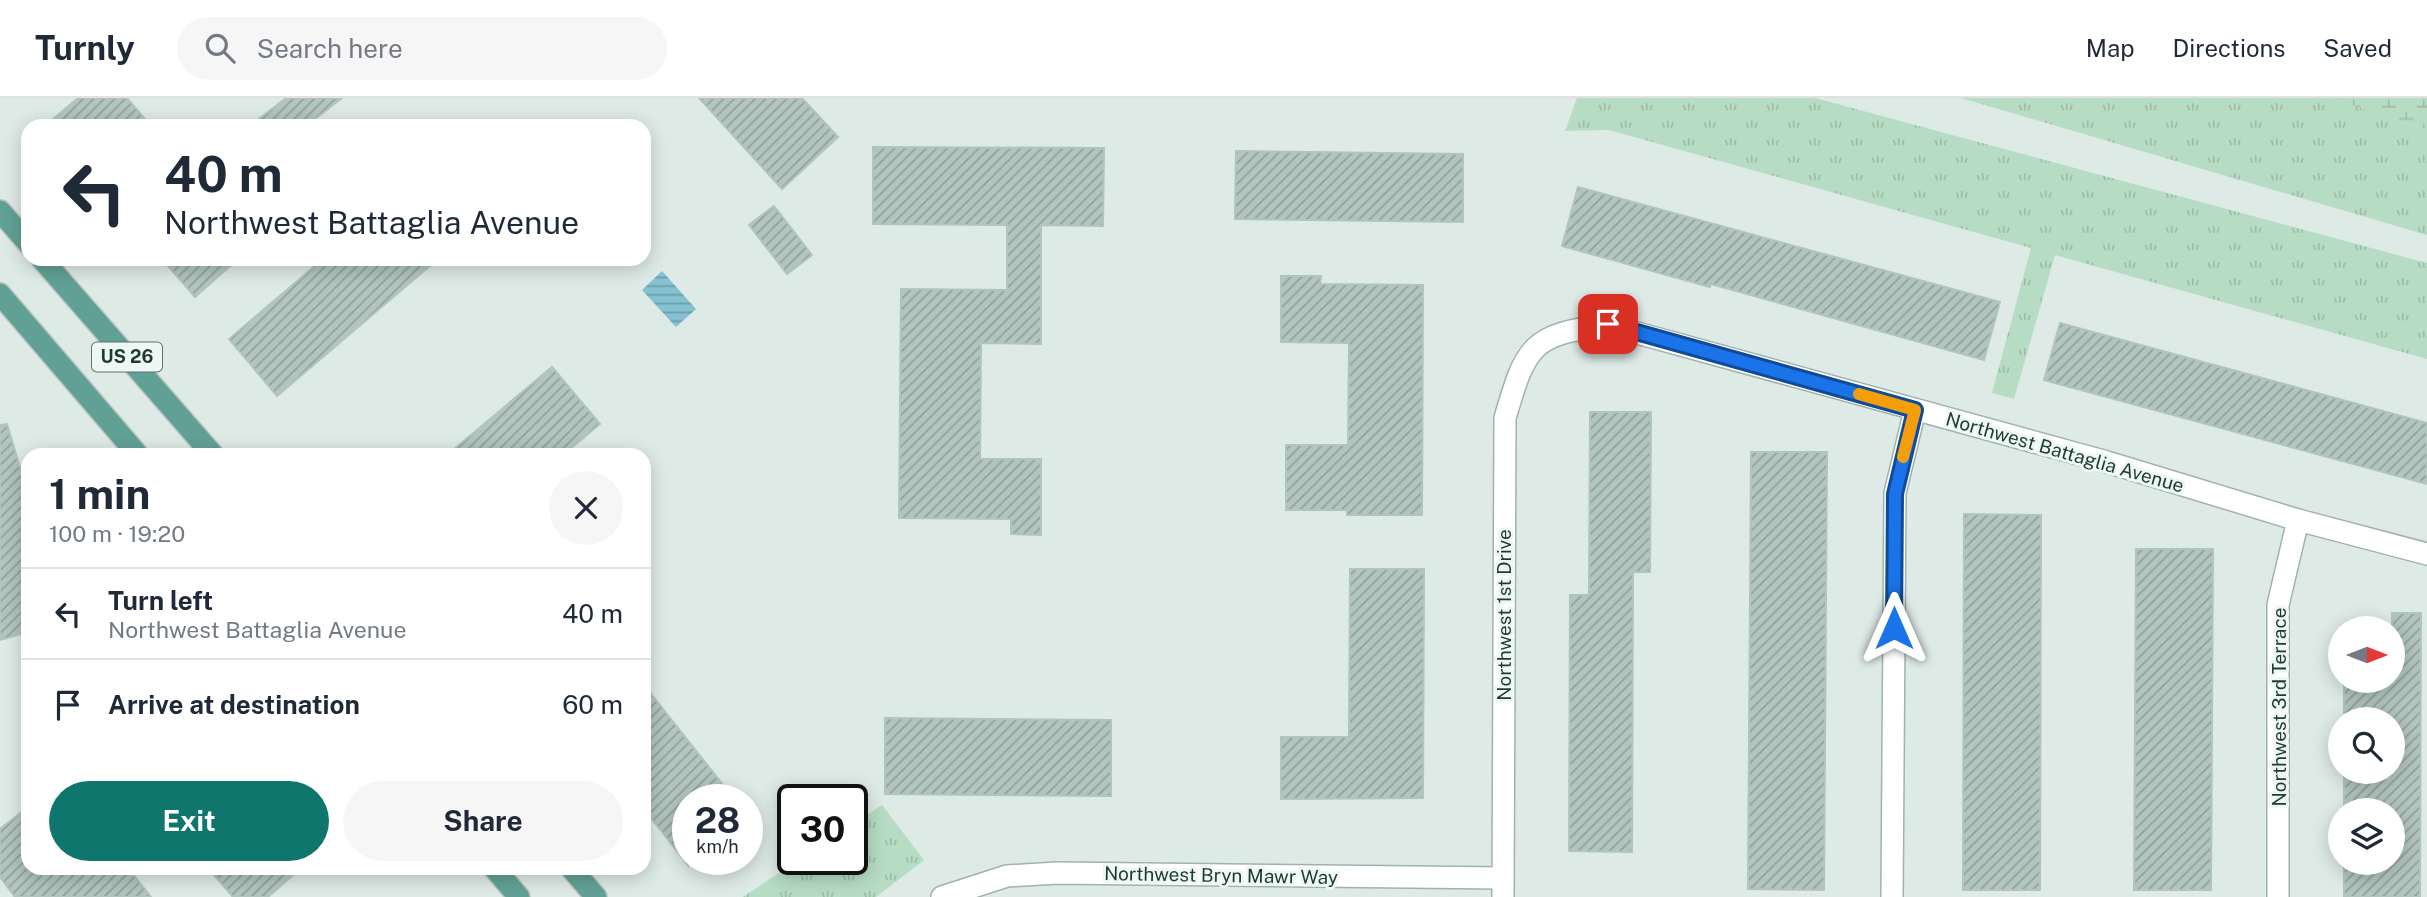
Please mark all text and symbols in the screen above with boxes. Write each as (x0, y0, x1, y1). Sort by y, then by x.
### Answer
search box (177, 17, 667, 80)
text: Turnly (35, 29, 135, 67)
icon: search (201, 29, 239, 67)
text: Search here (257, 33, 403, 64)
text: Map (2086, 34, 2135, 62)
text: Directions (2173, 34, 2285, 62)
text: Saved (2323, 34, 2392, 62)
text: 40 m (164, 145, 283, 203)
icon: left (49, 147, 140, 238)
text: Northwest Battaglia Avenue (164, 204, 579, 241)
pin (1578, 294, 1638, 354)
icon: arrive (1589, 305, 1627, 343)
road number: US 26 (92, 342, 162, 372)
street label: Northwest Battaglia Avenue (1943, 407, 2187, 497)
text: 1 min (49, 469, 150, 518)
button: close (549, 471, 623, 545)
text: 100 m · 19:20 (49, 520, 185, 547)
street label: Northwest 1st Drive (1493, 529, 1515, 701)
text: Turn left (108, 585, 213, 616)
position arrow (1857, 591, 1931, 665)
icon: left (49, 595, 87, 633)
text: 40 m (562, 598, 623, 629)
street label: Northwest 3rd Terrace (2268, 608, 2290, 806)
text: Northwest Battaglia Avenue (108, 616, 406, 643)
north arrow (2328, 616, 2404, 693)
map controls (2328, 616, 2405, 875)
icon: arrive (49, 686, 87, 724)
text: Arrive at destination (108, 689, 360, 720)
text: 60 m (562, 689, 623, 720)
button: search (2328, 707, 2405, 784)
button: Exit (49, 781, 329, 861)
button: Share (343, 781, 623, 861)
speed limit sign: 30 (777, 784, 868, 875)
button: layers (2328, 798, 2405, 875)
text: 28 (695, 800, 740, 841)
text: km/h (696, 836, 739, 857)
street label: Northwest Bryn Mawr Way (1104, 862, 1338, 888)

